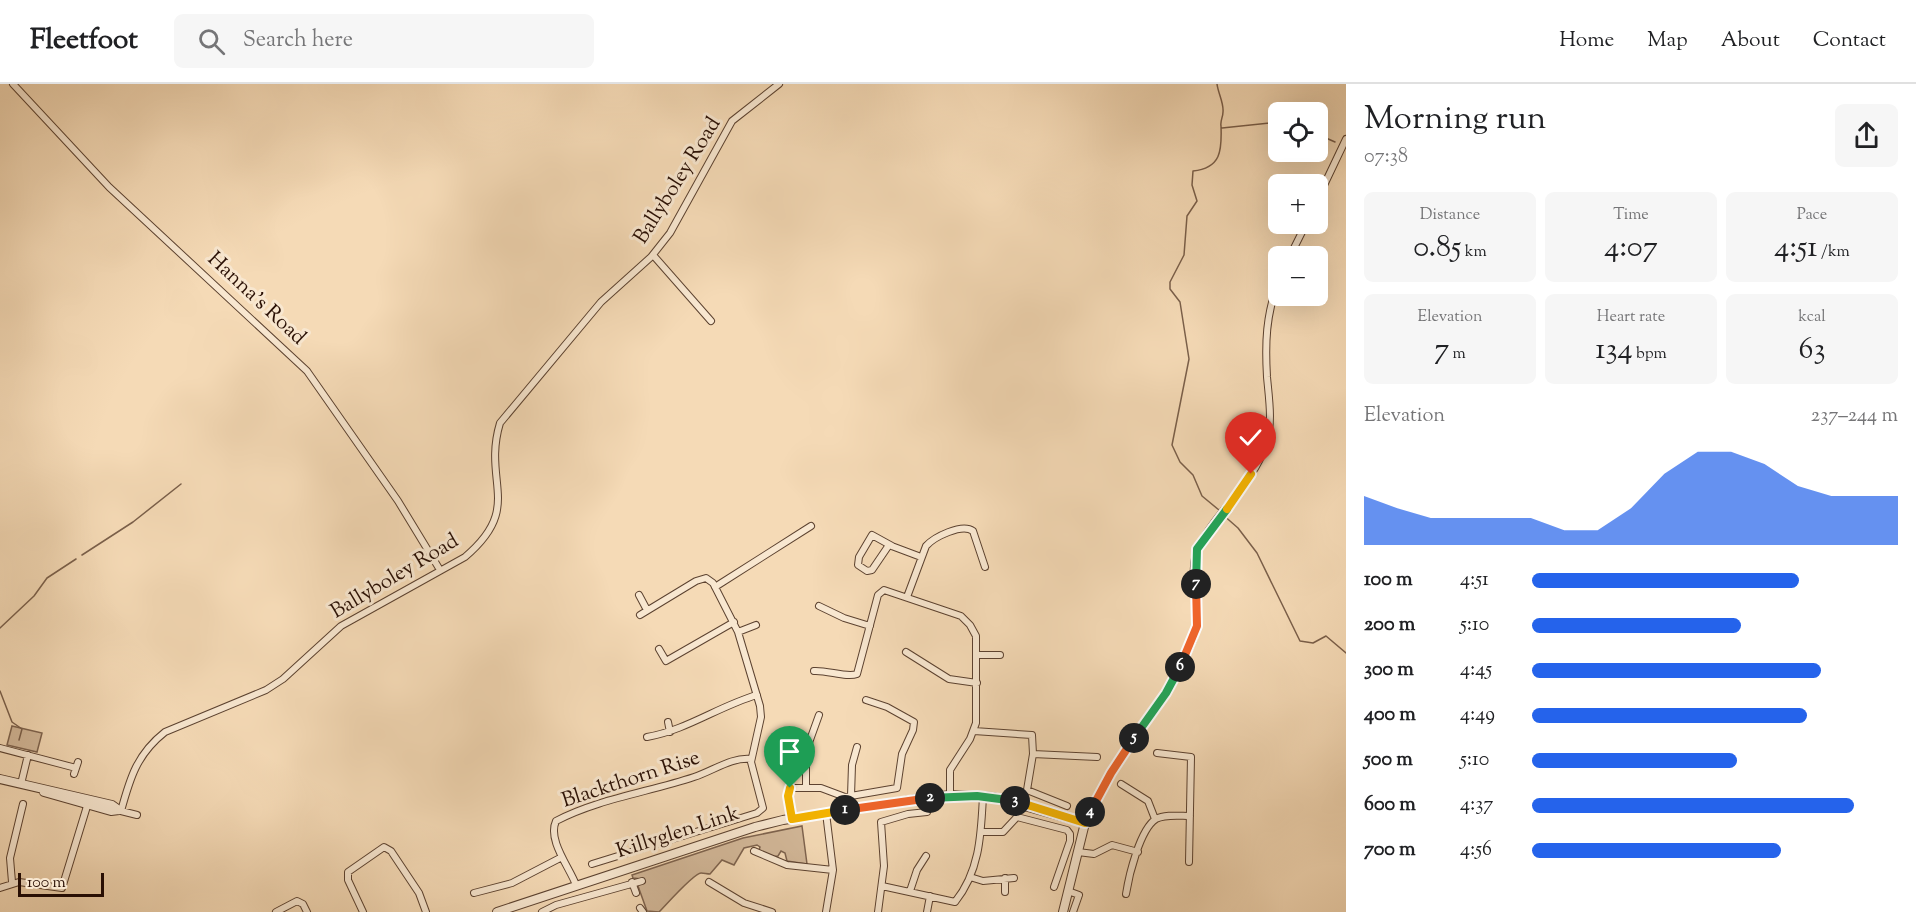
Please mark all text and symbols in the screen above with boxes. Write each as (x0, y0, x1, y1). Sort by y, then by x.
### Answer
search box (174, 14, 594, 68)
text: Fleetfoot (30, 21, 138, 61)
icon: search (195, 25, 228, 58)
text: Search here (243, 25, 353, 57)
text: Home (1559, 26, 1614, 56)
text: Map (1647, 26, 1688, 56)
text: About (1721, 26, 1780, 56)
text: Contact (1813, 26, 1886, 56)
text: Morning run (1364, 96, 1546, 144)
map controls (1268, 102, 1328, 306)
button: locate (1268, 102, 1328, 162)
button: share (1835, 104, 1898, 167)
street label: Ballyboley Road (627, 112, 729, 250)
text: 07:38 (1364, 143, 1408, 172)
button: + (1268, 174, 1328, 234)
text: Distance (1420, 204, 1480, 227)
text: Time (1613, 204, 1649, 227)
text: Pace (1797, 204, 1827, 227)
text: 0.85 (1413, 227, 1461, 270)
text: 4:07 (1604, 227, 1658, 270)
text: 4:51 (1774, 227, 1818, 270)
text: km (1461, 241, 1487, 264)
text: /km (1818, 241, 1850, 264)
street label: Hanna's Road (200, 245, 312, 353)
button: − (1268, 246, 1328, 306)
text: Elevation (1418, 306, 1482, 329)
text: Heart rate (1597, 306, 1665, 329)
text: kcal (1798, 306, 1826, 329)
text: 7 (1434, 329, 1449, 372)
text: 134 (1595, 329, 1633, 372)
text: 63 (1798, 329, 1826, 372)
text: m (1449, 343, 1466, 366)
text: bpm (1633, 343, 1667, 366)
text: Elevation (1364, 402, 1445, 431)
text: 237–244 m (1811, 402, 1898, 431)
pin (1225, 412, 1276, 474)
icon: check (1234, 421, 1267, 454)
street label: Ballyboley Road (325, 527, 465, 627)
text: 100 m (1364, 566, 1413, 595)
text: 4:51 (1460, 566, 1489, 595)
pin: 7 (1181, 569, 1211, 599)
text: 7 (1192, 572, 1200, 595)
text: 200 m (1364, 611, 1415, 640)
text: 5:10 (1460, 611, 1489, 640)
pin: 6 (1165, 652, 1195, 682)
text: 6 (1176, 655, 1184, 678)
text: 300 m (1364, 656, 1414, 685)
text: 4:45 (1460, 656, 1492, 685)
text: 400 m (1364, 701, 1416, 730)
text: 4:49 (1460, 701, 1495, 730)
pin: 5 (1119, 723, 1149, 753)
pin (764, 726, 815, 788)
text: 5 (1131, 726, 1137, 749)
icon: arrive (773, 735, 806, 768)
street label: Blackthorn Rise (558, 744, 704, 816)
text: 500 m (1364, 746, 1413, 775)
text: 5:10 (1460, 746, 1489, 775)
pin: 2 (915, 783, 945, 813)
text: 2 (926, 786, 934, 809)
pin: 3 (1000, 786, 1030, 816)
text: 3 (1012, 789, 1018, 812)
text: 600 m (1364, 791, 1416, 820)
text: 4:37 (1460, 791, 1493, 820)
pin: 1 (830, 795, 860, 825)
pin: 4 (1075, 797, 1105, 827)
text: 1 (842, 798, 848, 821)
street label: Killyglen Link (613, 799, 744, 867)
text: 4 (1086, 800, 1094, 823)
text: 700 m (1364, 836, 1416, 865)
text: 4:56 (1460, 836, 1492, 865)
scale bar (18, 870, 104, 898)
text: 100 m (27, 872, 66, 895)

